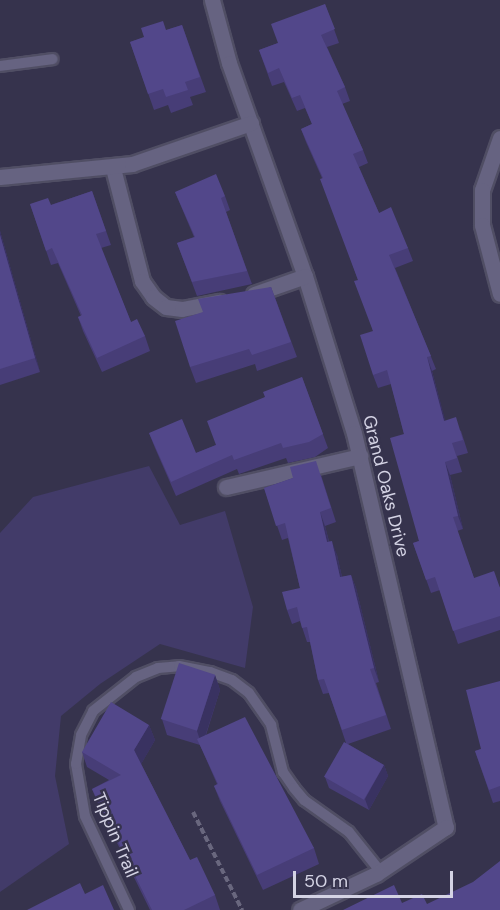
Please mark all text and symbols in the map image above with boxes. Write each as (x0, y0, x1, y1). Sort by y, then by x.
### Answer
street label: Grand Oaks Drive (358, 413, 414, 559)
street label: Tippin Trail (87, 789, 143, 881)
scale bar (296, 859, 456, 897)
text: 50 m (304, 869, 348, 893)

